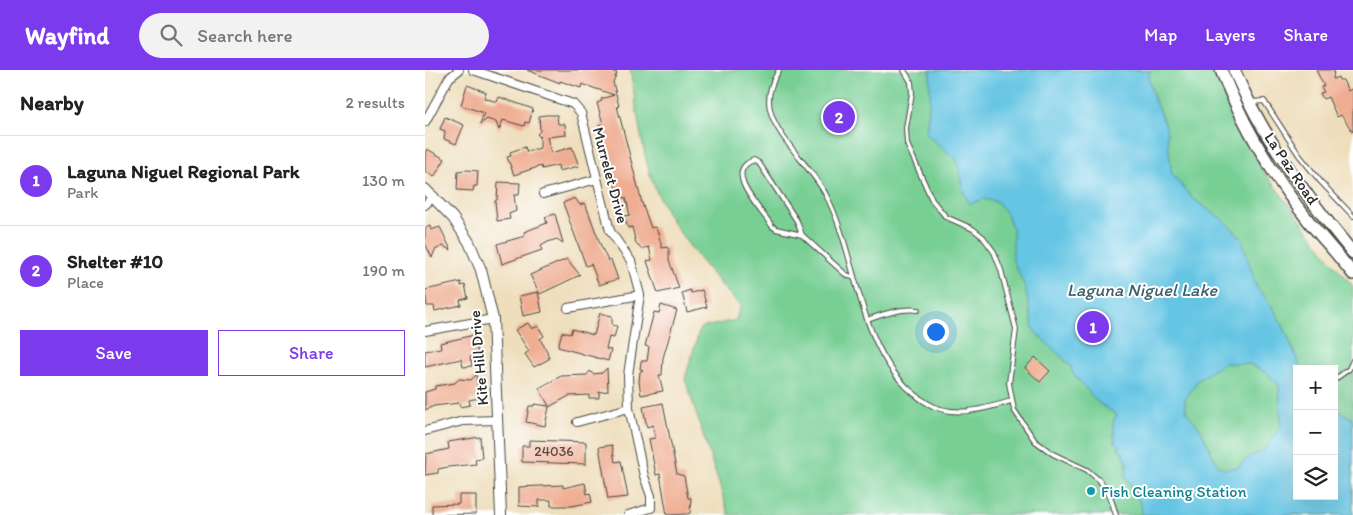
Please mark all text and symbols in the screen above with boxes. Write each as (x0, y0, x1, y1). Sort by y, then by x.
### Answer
search box (139, 13, 489, 58)
text: Wayfind (25, 21, 109, 50)
icon: search (157, 21, 185, 49)
text: Search here (197, 24, 293, 47)
text: Map (1144, 24, 1177, 46)
text: Layers (1205, 24, 1255, 46)
text: Share (1283, 24, 1328, 46)
text: Nearby (20, 90, 84, 115)
text: 2 results (345, 93, 405, 112)
pin: 2 (823, 98, 855, 136)
street label: Murrelet Drive (589, 125, 633, 225)
street label: La Paz Road (1261, 129, 1323, 208)
text: Laguna Niguel Regional Park (67, 160, 300, 183)
text: 1 (32, 171, 40, 190)
text: 130 m (362, 171, 405, 190)
text: Park (67, 183, 98, 202)
text: Shelter #10 (67, 250, 163, 273)
text: 2 (32, 261, 40, 280)
text: 190 m (362, 261, 405, 280)
text: Place (67, 273, 104, 292)
water label: Laguna Niguel Lake (1067, 279, 1219, 301)
pin: 1 (1077, 308, 1109, 346)
street label: Kite Hill Drive (465, 310, 492, 406)
your location (923, 319, 949, 345)
button: Save (20, 330, 208, 376)
button: Share (218, 330, 405, 376)
map controls (1293, 365, 1338, 500)
button: + (1293, 365, 1338, 410)
button: − (1293, 410, 1338, 455)
house number: 24036 (534, 443, 574, 460)
button: layers (1293, 455, 1338, 500)
place label: Fish Cleaning Station (1101, 482, 1247, 501)
marker: Fish Cleaning Station (1085, 485, 1097, 497)

